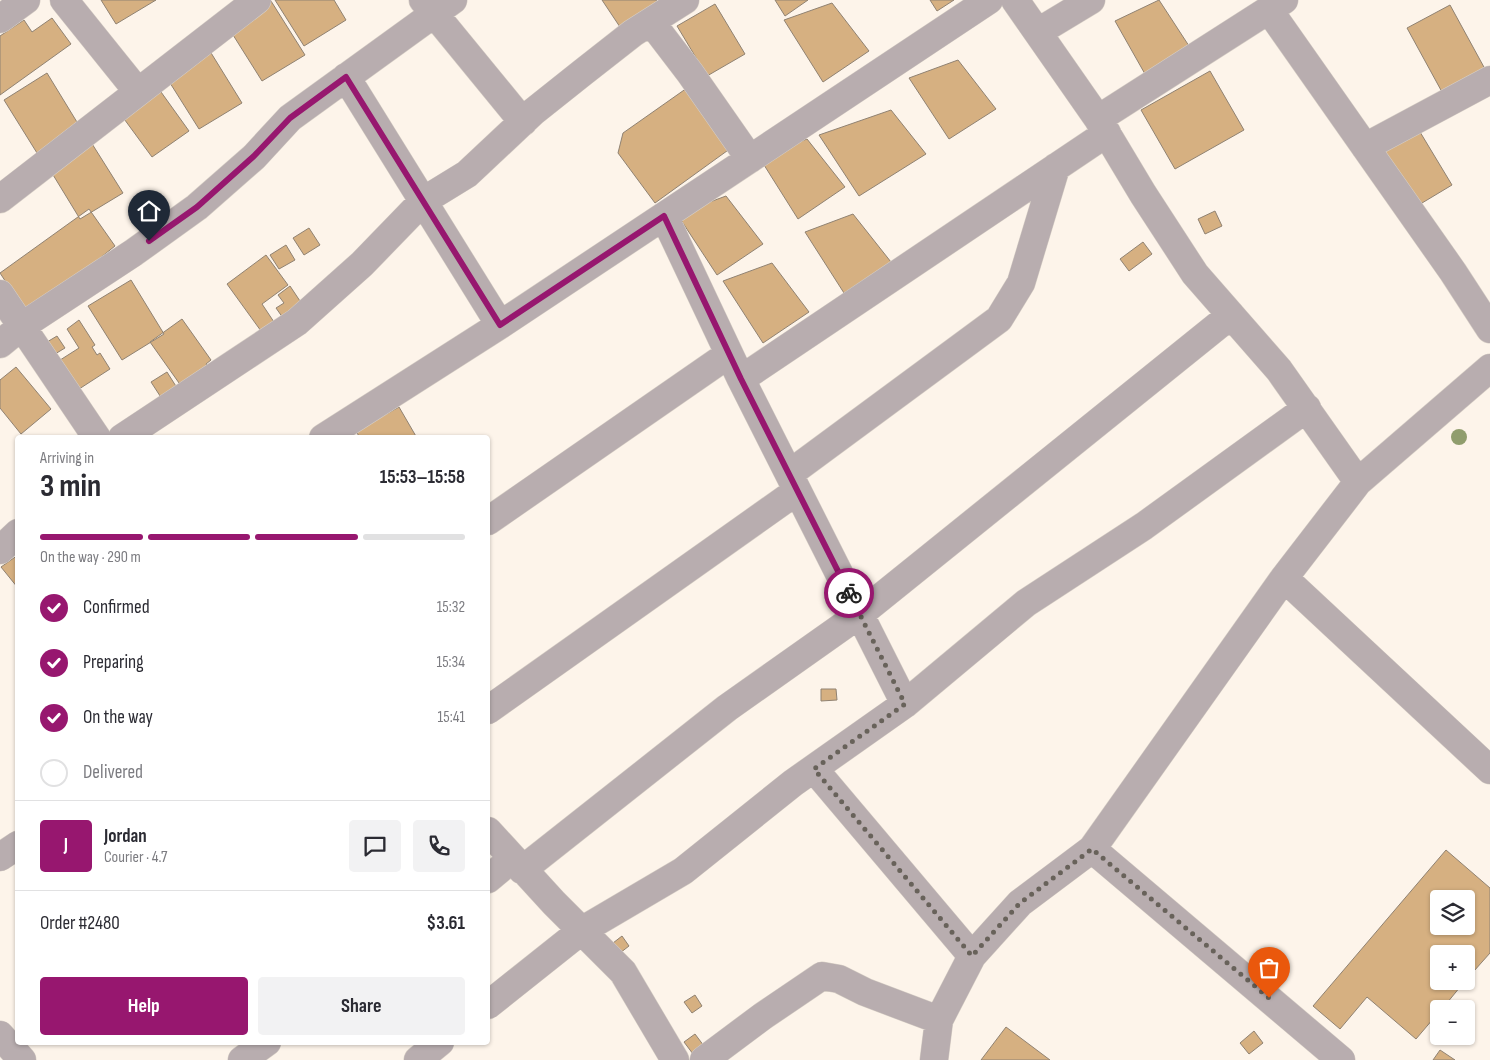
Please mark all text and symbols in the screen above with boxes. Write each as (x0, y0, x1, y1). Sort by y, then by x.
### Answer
pin (128, 190, 170, 241)
icon: home (135, 197, 163, 225)
text: Arriving in (40, 449, 94, 468)
text: 15:53–15:58 (380, 466, 465, 489)
text: 3 min (40, 467, 101, 506)
text: On the way · 290 m (40, 548, 141, 567)
courier (824, 568, 874, 618)
icon: bike (835, 579, 863, 607)
icon: check (40, 594, 68, 622)
text: Confirmed (83, 596, 150, 619)
text: 15:32 (437, 598, 465, 617)
icon: check (40, 649, 68, 677)
text: Preparing (83, 651, 144, 674)
text: 15:34 (437, 653, 465, 672)
icon: check (40, 704, 68, 732)
text: On the way (83, 706, 153, 729)
text: 15:41 (438, 708, 465, 727)
text: Delivered (83, 761, 143, 784)
button: chat (349, 820, 401, 872)
button: phone (413, 820, 465, 872)
text: Jordan (104, 825, 147, 848)
text: J (64, 834, 68, 857)
text: Courier · 4.7 (104, 848, 167, 867)
map controls (1430, 890, 1475, 1045)
button: layers (1430, 890, 1475, 935)
text: Order #2480 (40, 912, 120, 935)
text: $3.61 (426, 912, 465, 935)
button: + (1430, 945, 1475, 990)
pin (1248, 947, 1290, 998)
icon: bag (1255, 954, 1283, 982)
button: Help (40, 977, 248, 1035)
button: Share (258, 977, 465, 1035)
button: − (1430, 1000, 1475, 1045)

